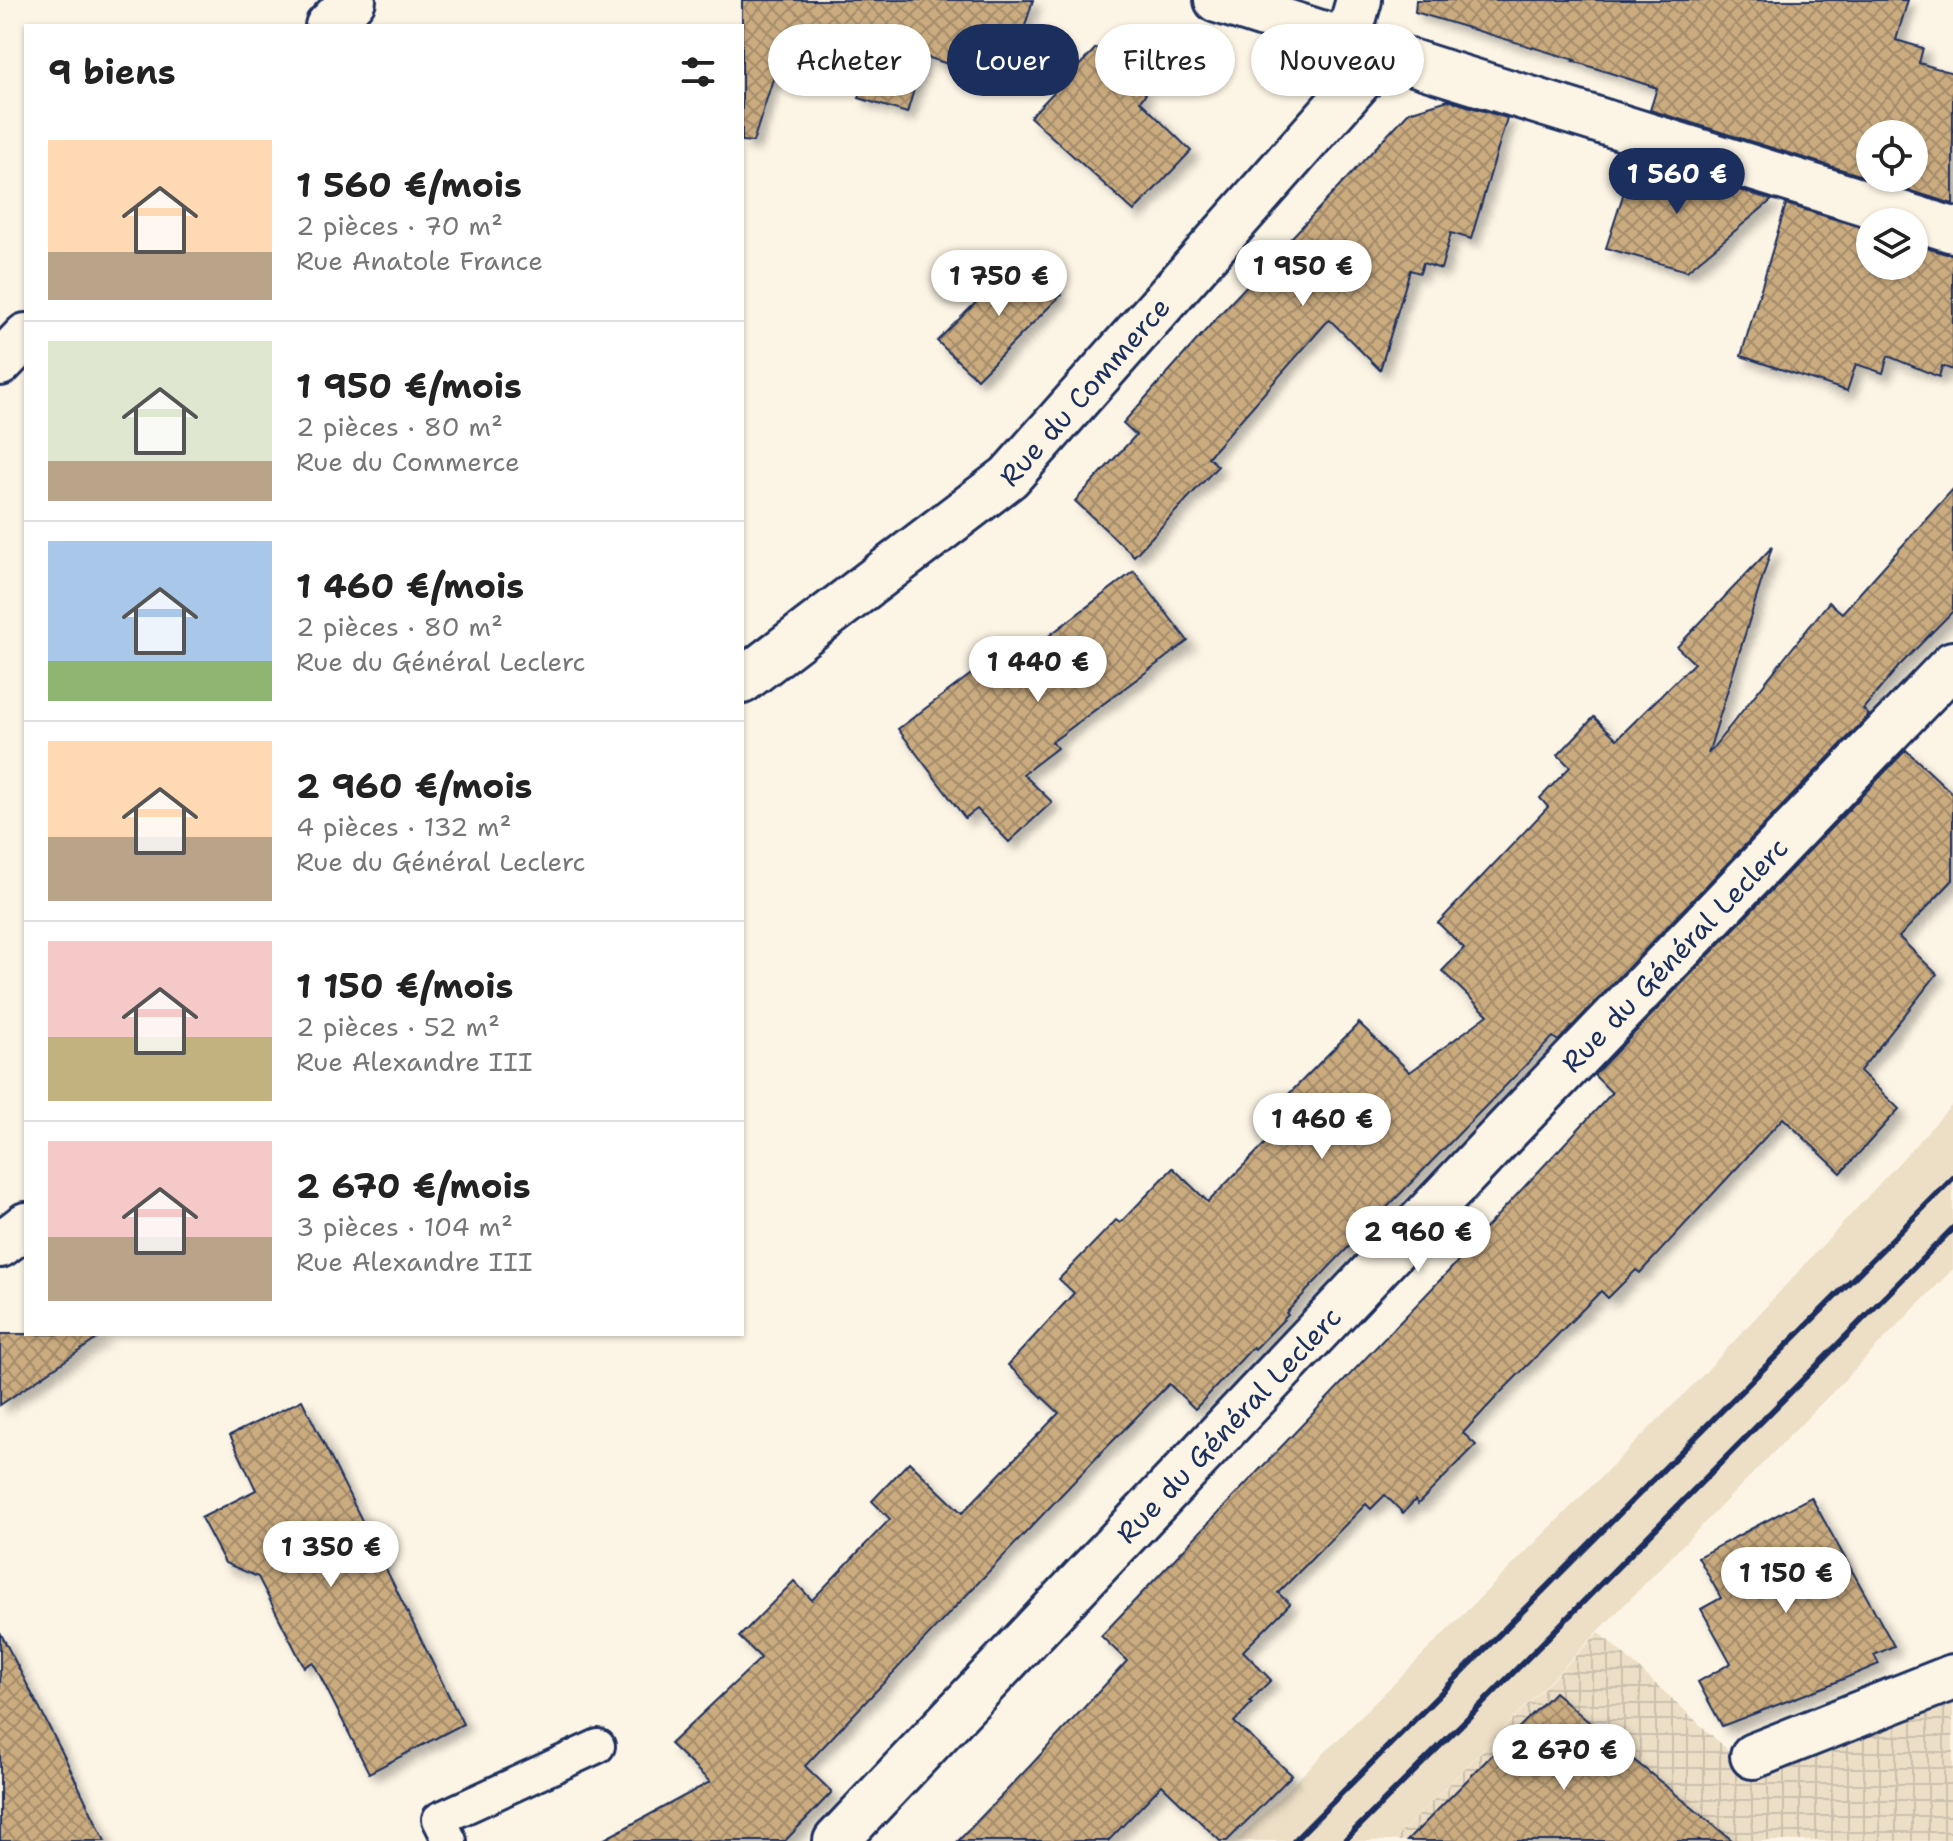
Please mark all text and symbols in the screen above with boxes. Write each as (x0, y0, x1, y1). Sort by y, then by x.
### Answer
chip: Acheter (768, 24, 931, 96)
chip: Louer (947, 24, 1079, 96)
chip: Filtres (1095, 24, 1235, 96)
chip: Nouveau (1251, 24, 1424, 96)
text: 9 biens (48, 49, 176, 95)
icon: filters (676, 50, 720, 94)
map controls (1856, 120, 1928, 280)
button: locate (1856, 120, 1928, 192)
pin: 1 560 € (1603, 148, 1751, 216)
text: 1 560 € (1627, 156, 1727, 191)
text: 1 560 €/mois (296, 162, 522, 208)
icon: home (112, 172, 208, 268)
text: 2 pièces · 70 m² (296, 208, 503, 243)
button: layers (1856, 208, 1928, 280)
pin: 1 950 € (1229, 240, 1377, 308)
text: Rue Anatole France (296, 243, 543, 278)
text: 1 950 € (1253, 248, 1353, 283)
pin: 1 750 € (925, 250, 1073, 318)
text: 1 750 € (949, 258, 1049, 293)
street label: Rue du Commerce (990, 289, 1179, 495)
text: 1 950 €/mois (296, 363, 522, 409)
icon: home (112, 373, 208, 469)
text: 2 pièces · 80 m² (296, 409, 503, 444)
text: Rue du Commerce (296, 444, 520, 479)
text: 1 460 €/mois (296, 563, 524, 609)
icon: home (112, 573, 208, 669)
text: 2 pièces · 80 m² (296, 609, 503, 644)
pin: 1 440 € (964, 636, 1112, 704)
text: Rue du Général Leclerc (296, 644, 586, 679)
text: 1 440 € (987, 644, 1089, 679)
text: 2 960 €/mois (296, 763, 533, 809)
icon: home (112, 773, 208, 869)
text: 4 pièces · 132 m² (296, 809, 511, 844)
street label: Rue du Général Leclerc (1553, 829, 1796, 1081)
text: Rue du Général Leclerc (296, 844, 586, 879)
text: 1 150 €/mois (296, 963, 514, 1009)
icon: home (112, 973, 208, 1069)
text: 2 pièces · 52 m² (296, 1009, 500, 1044)
text: Rue Alexandre III (296, 1044, 533, 1079)
pin: 1 460 € (1248, 1093, 1396, 1161)
text: 1 460 € (1271, 1101, 1373, 1136)
text: 2 670 €/mois (296, 1163, 531, 1209)
icon: home (112, 1173, 208, 1269)
pin: 2 960 € (1344, 1206, 1492, 1274)
text: 3 pièces · 104 m² (296, 1209, 513, 1244)
text: 2 960 € (1364, 1214, 1472, 1249)
text: Rue Alexandre III (296, 1244, 533, 1279)
street label: Rue du Général Leclerc (1108, 1298, 1350, 1552)
pin: 1 350 € (257, 1521, 405, 1589)
text: 1 350 € (281, 1529, 381, 1564)
pin: 1 150 € (1712, 1547, 1860, 1615)
text: 1 150 € (1739, 1555, 1833, 1590)
pin: 2 670 € (1490, 1724, 1638, 1792)
text: 2 670 € (1510, 1732, 1618, 1767)

